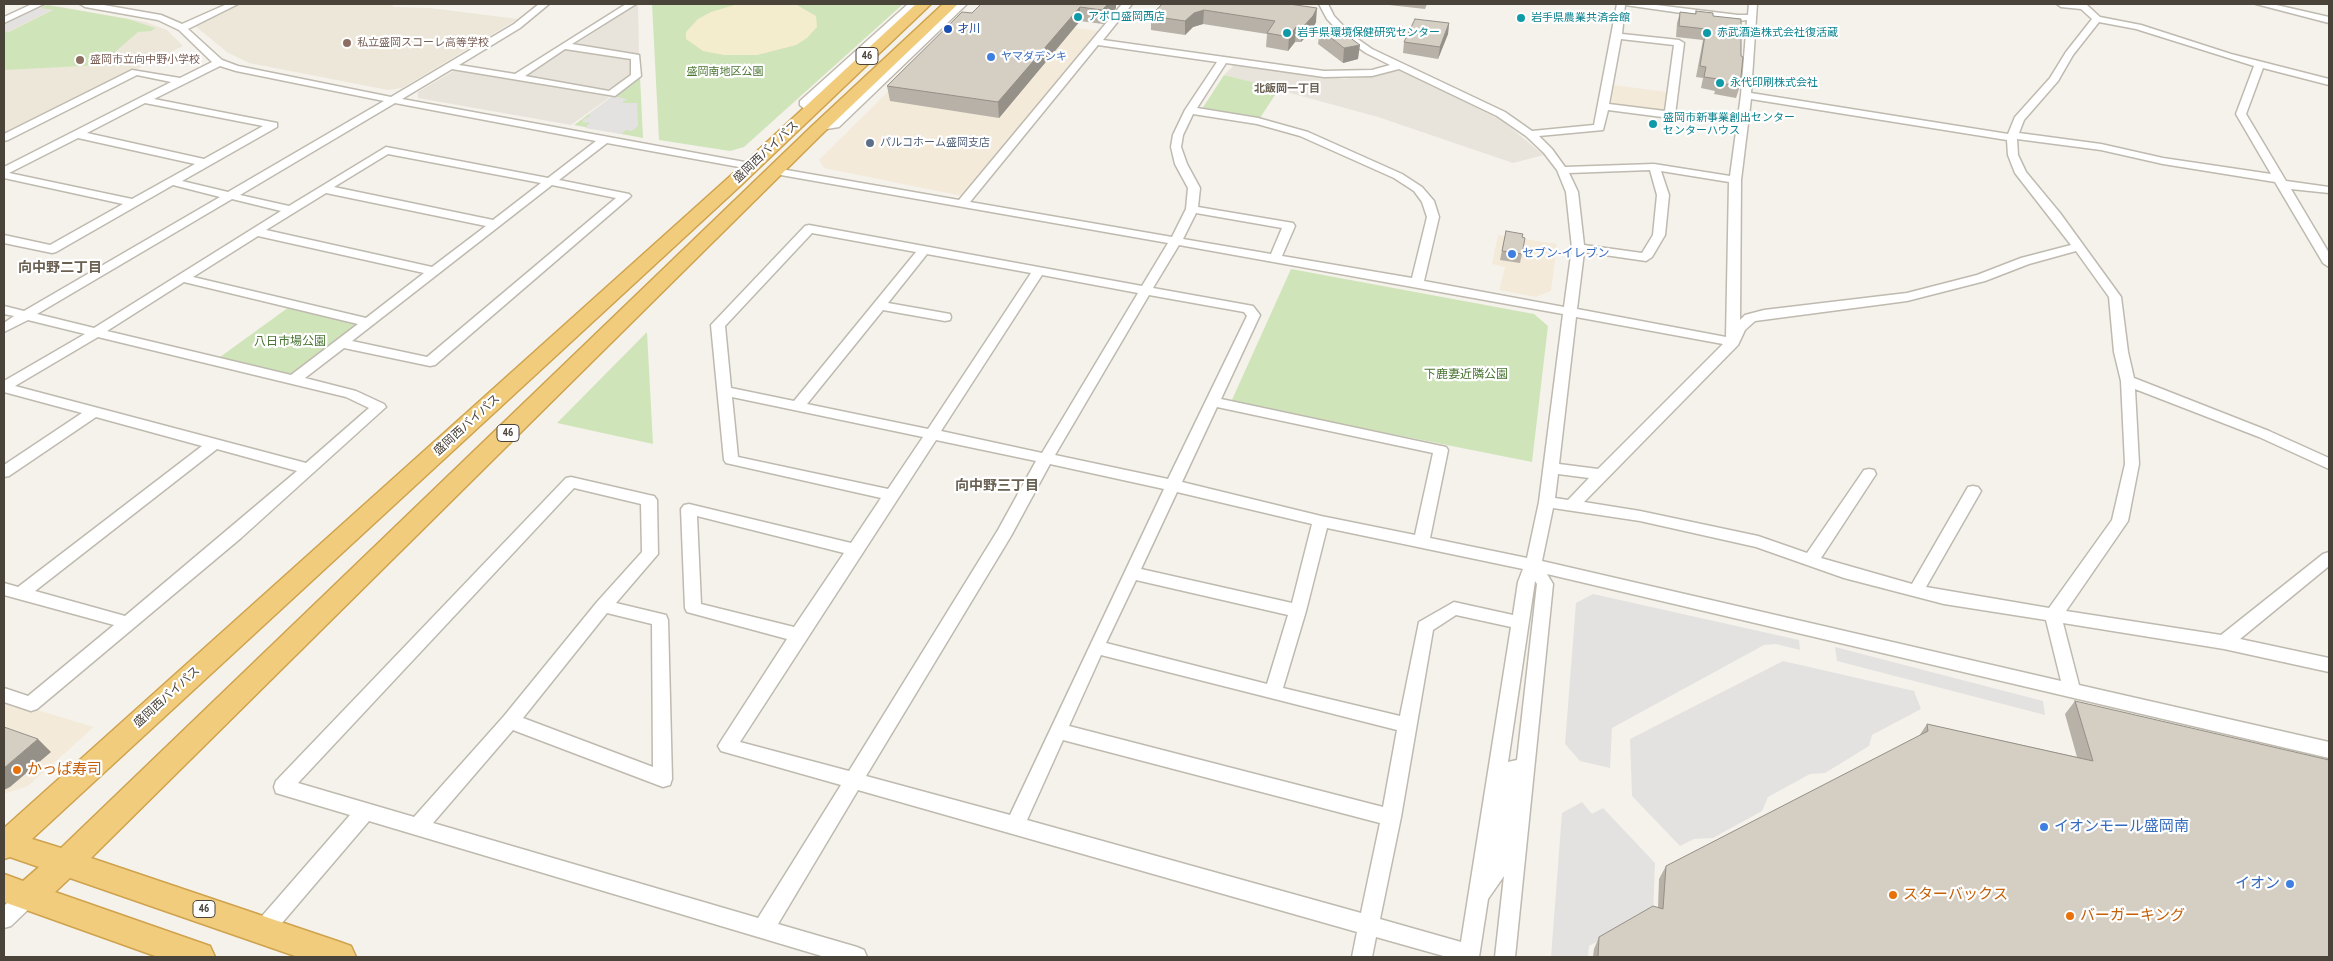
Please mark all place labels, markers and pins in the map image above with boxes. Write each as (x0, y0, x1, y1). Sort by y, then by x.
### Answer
place label: アポロ盛岡西店 (1088, 10, 1165, 24)
marker: アポロ盛岡西店 (1072, 11, 1084, 23)
place label: 岩手県農業共済会館 (1531, 11, 1630, 25)
marker: 岩手県農業共済会館 (1515, 12, 1527, 24)
place label: 才川 (958, 22, 980, 36)
marker: 才川 (942, 23, 954, 35)
place label: 岩手県環境保健研究センター (1297, 26, 1440, 40)
place label: 赤武酒造株式会社復活蔵 (1717, 26, 1838, 40)
marker: 岩手県環境保健研究センター (1281, 27, 1293, 39)
marker: 赤武酒造株式会社復活蔵 (1701, 27, 1713, 39)
place label: 私立盛岡スコーレ高等学校 (357, 36, 489, 50)
marker: 私立盛岡スコーレ高等学校 (341, 37, 353, 49)
place label: ヤマダデンキ (1001, 50, 1067, 64)
marker: ヤマダデンキ (985, 51, 997, 63)
place label: 盛岡市立向中野小学校 (90, 53, 200, 67)
marker: 盛岡市立向中野小学校 (74, 54, 86, 66)
place label: 永代印刷株式会社 (1730, 76, 1818, 90)
marker: 永代印刷株式会社 (1714, 77, 1726, 89)
place label: 盛岡市新事業創出センター センターハウス (1663, 111, 1795, 137)
marker: 盛岡市新事業創出センター センターハウス (1647, 118, 1659, 130)
place label: パルコホーム盛岡支店 (880, 136, 990, 150)
marker: パルコホーム盛岡支店 (864, 137, 876, 149)
place label: セブン-イレブン (1522, 247, 1609, 261)
marker: セブン-イレブン (1506, 248, 1518, 260)
place label: かっぱ寿司 (27, 761, 102, 779)
marker: かっぱ寿司 (11, 764, 23, 776)
place label: イオンモール盛岡南 (2054, 818, 2189, 836)
marker: イオンモール盛岡南 (2038, 821, 2050, 833)
place label: イオン (2235, 875, 2280, 893)
marker: イオン (2284, 878, 2296, 890)
place label: スターバックス (1903, 886, 2008, 904)
marker: スターバックス (1887, 889, 1899, 901)
place label: バーガーキング (2080, 907, 2185, 925)
marker: バーガーキング (2064, 910, 2076, 922)

